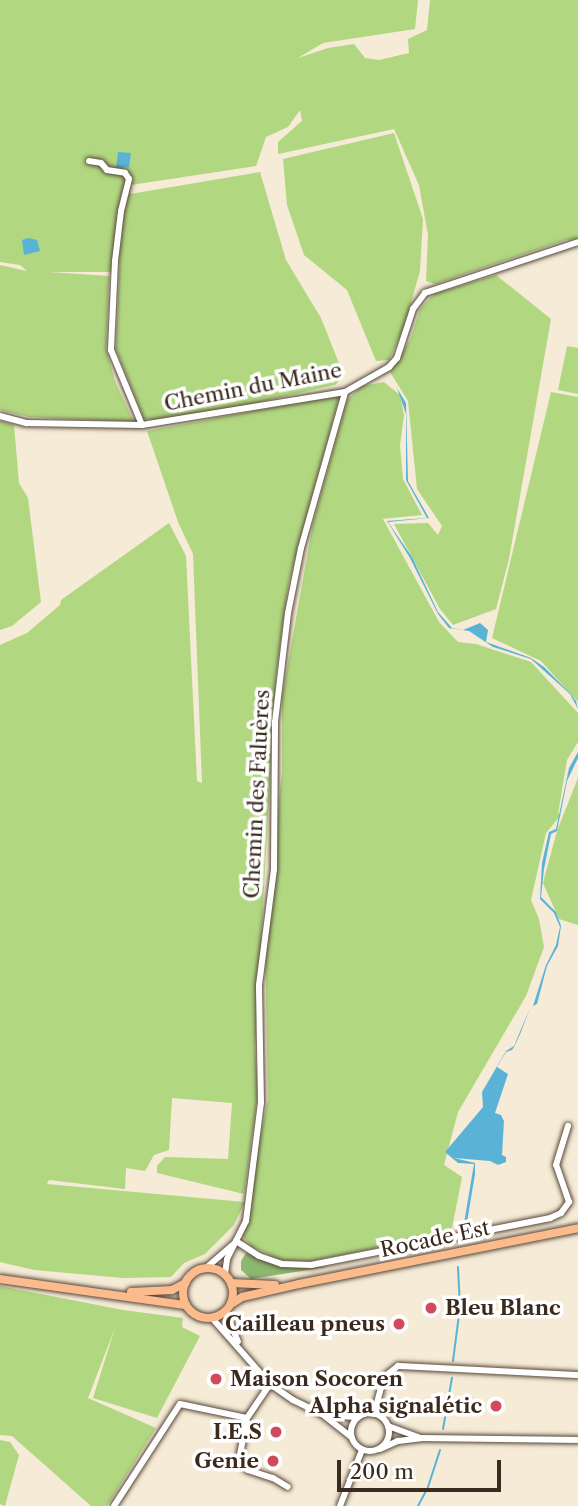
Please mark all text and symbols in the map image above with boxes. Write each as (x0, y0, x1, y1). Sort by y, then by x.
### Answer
street label: Chemin du Maine (162, 357, 344, 417)
street label: Chemin des Faluères (239, 689, 275, 899)
street label: Rocade Est (378, 1215, 492, 1263)
place label: Bleu Blanc (445, 1295, 561, 1321)
marker: Bleu Blanc (423, 1300, 439, 1316)
place label: Cailleau pneus (225, 1311, 385, 1337)
marker: Cailleau pneus (391, 1316, 407, 1332)
place label: Maison Socoren (230, 1366, 403, 1392)
marker: Maison Socoren (208, 1371, 224, 1387)
place label: Alpha signalétic (309, 1393, 482, 1419)
marker: Alpha signalétic (488, 1398, 504, 1414)
place label: I.E.S (213, 1419, 262, 1445)
marker: I.E.S (268, 1424, 284, 1440)
scale bar (340, 1446, 504, 1490)
place label: Genie (194, 1448, 259, 1474)
marker: Genie (265, 1453, 281, 1469)
text: 200 m (350, 1459, 414, 1484)

